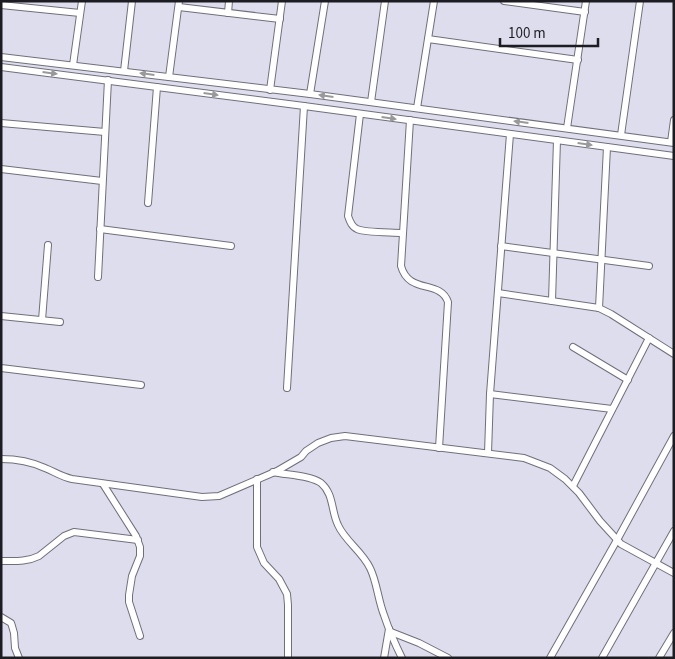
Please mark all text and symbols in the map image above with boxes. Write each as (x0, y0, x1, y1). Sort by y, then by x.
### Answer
scale bar (500, 15, 598, 47)
text: 100 m (508, 23, 546, 44)
one-way arrow (42, 69, 58, 77)
one-way arrow (139, 70, 155, 78)
one-way arrow (203, 90, 219, 98)
one-way arrow (317, 92, 333, 100)
one-way arrow (382, 114, 398, 122)
one-way arrow (513, 118, 529, 126)
one-way arrow (577, 140, 593, 148)

